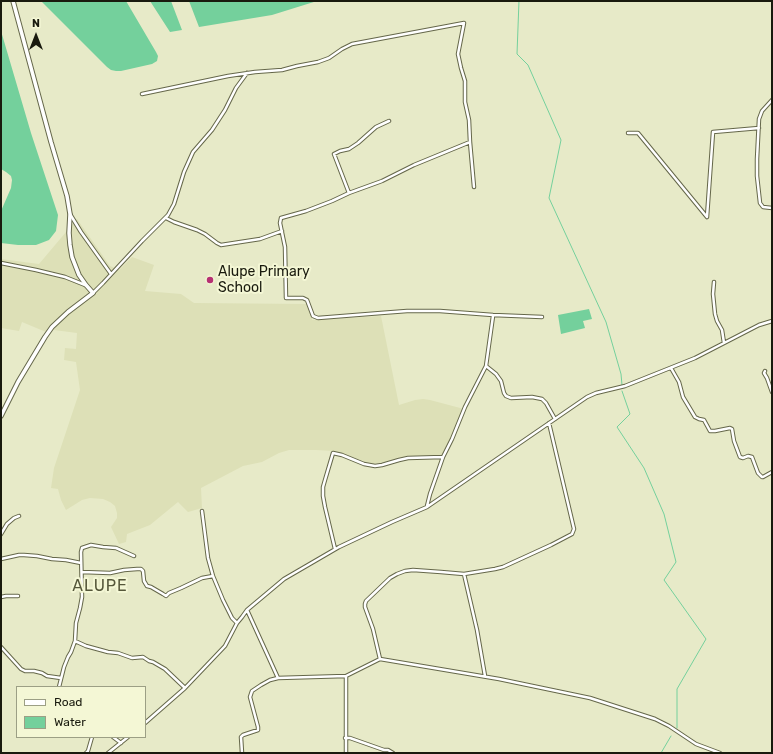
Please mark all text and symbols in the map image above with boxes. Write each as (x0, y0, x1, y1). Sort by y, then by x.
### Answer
north arrow (16, 16, 56, 56)
text: N (32, 17, 40, 30)
place label: Alupe Primary School (218, 264, 310, 296)
marker: Alupe Primary School (205, 275, 215, 285)
district label: ALUPE (72, 576, 128, 596)
legend (16, 686, 146, 738)
text: Road (54, 695, 82, 709)
text: Water (54, 715, 86, 729)

